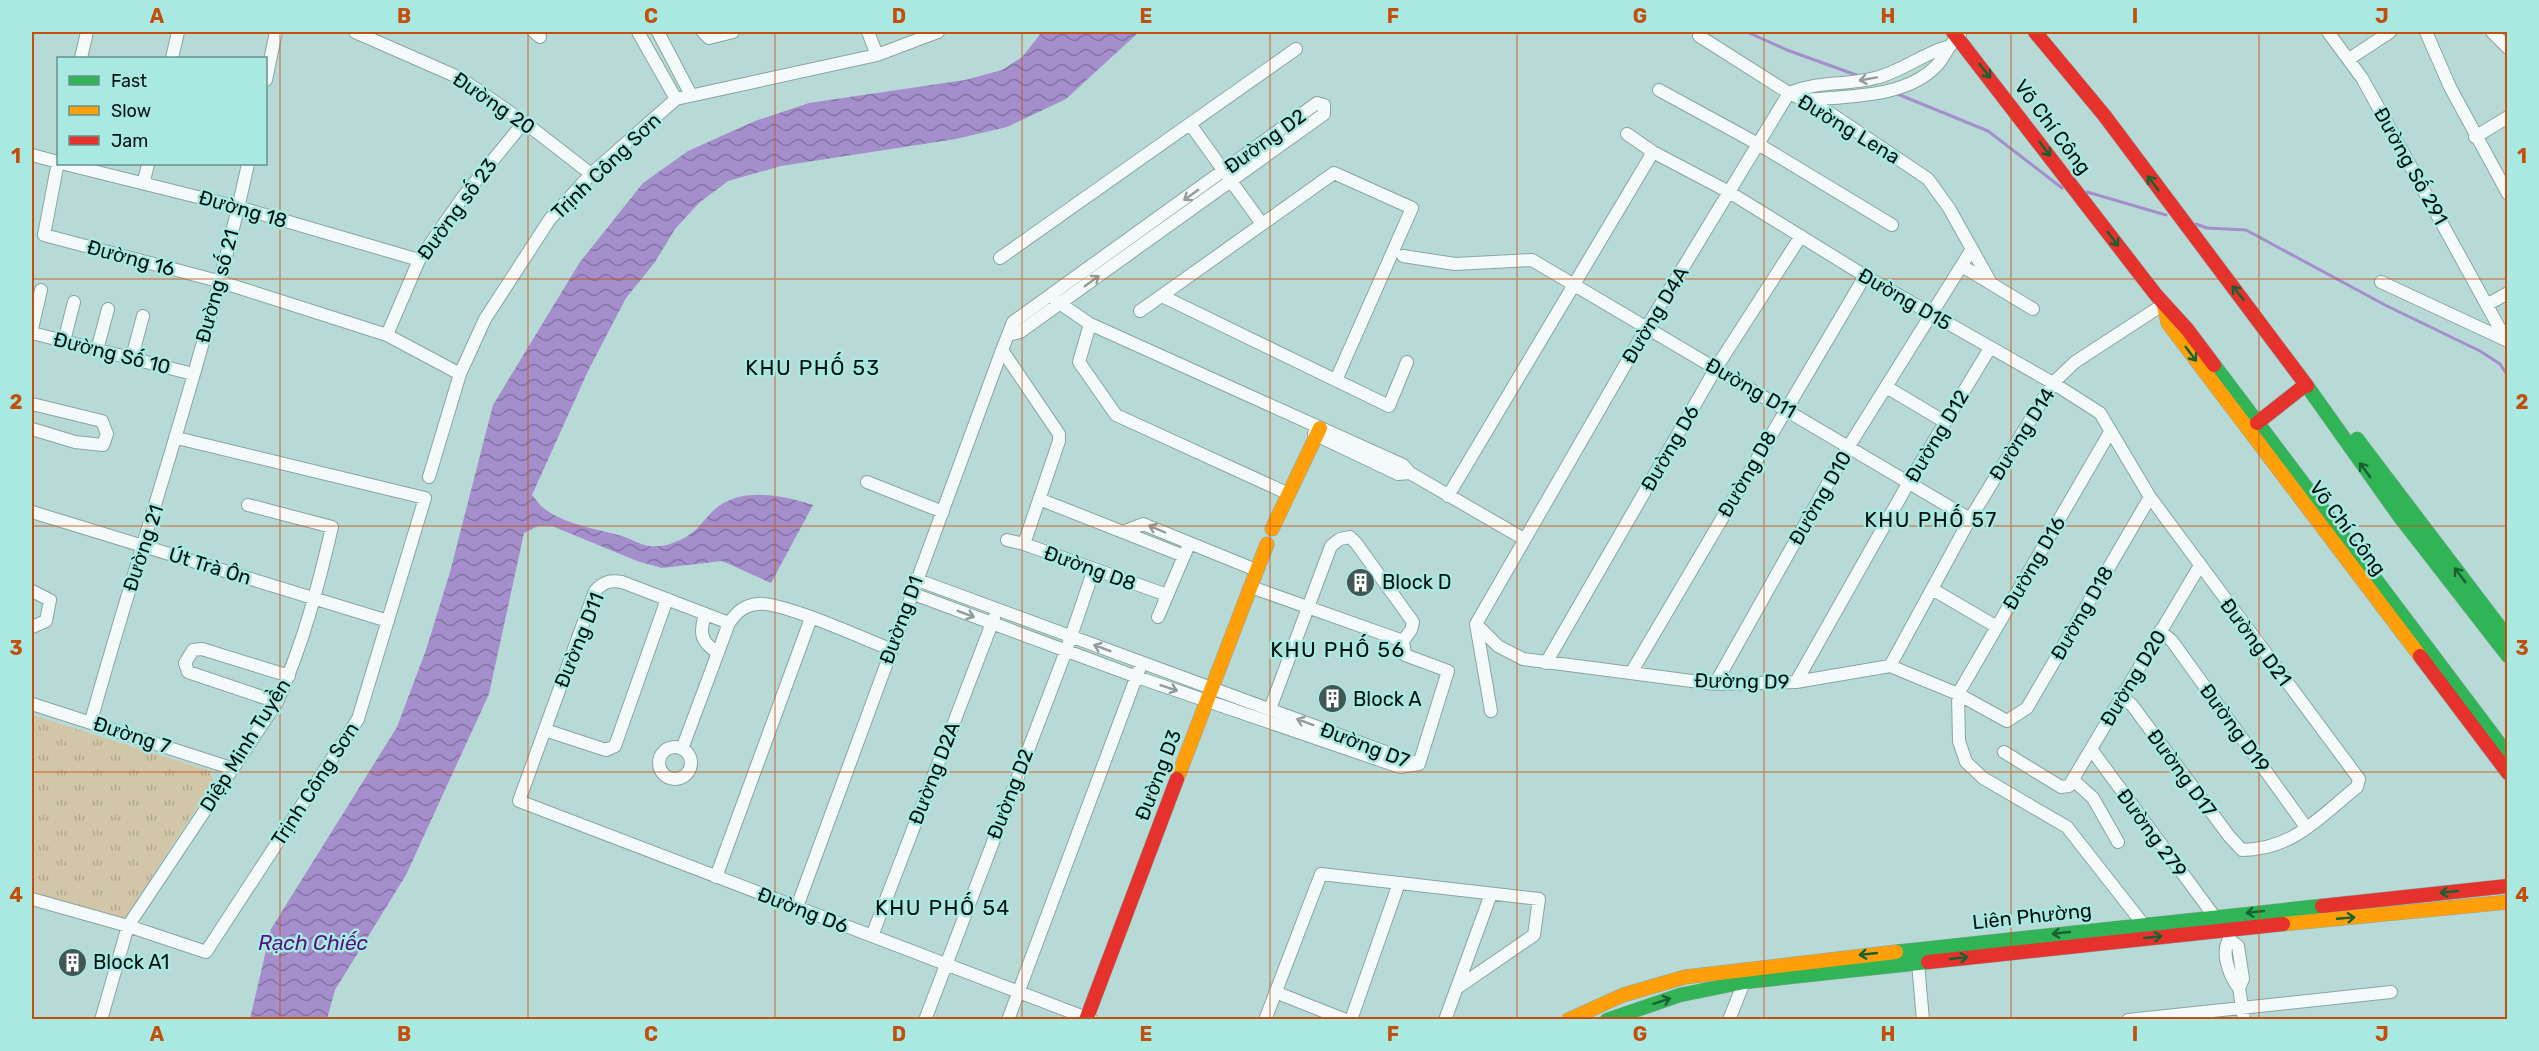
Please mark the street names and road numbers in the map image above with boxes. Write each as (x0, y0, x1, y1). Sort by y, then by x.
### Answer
street label: Đường 20 (448, 67, 540, 139)
street label: Võ Chí Công (2010, 75, 2096, 179)
street label: Đường Lena (1794, 89, 1904, 169)
street label: Đường D2 (1220, 103, 1310, 179)
street label: Đường Số 291 (2369, 103, 2453, 229)
street label: Trịnh Công Sơn (546, 108, 666, 224)
street label: Đường số 23 (412, 153, 502, 264)
street label: Đường 18 (196, 185, 290, 233)
street label: Đường số 21 (190, 227, 244, 345)
street label: Đường 16 (84, 235, 178, 281)
street label: Đường D4A (1617, 262, 1693, 368)
street label: Đường D15 (1854, 263, 1956, 335)
street label: Đường Số 10 (51, 327, 173, 379)
street label: Đường D11 (1702, 353, 1800, 423)
street label: Đường D14 (1984, 383, 2060, 485)
street label: Đường D12 (1900, 385, 1974, 487)
street label: Đường D6 (1636, 401, 1704, 495)
street label: Đường D8 (1713, 426, 1781, 522)
street label: Đường D10 (1783, 447, 1857, 549)
street label: Võ Chí Công (2305, 476, 2391, 580)
street label: Đường 21 (118, 502, 168, 594)
street label: Đường D16 (1998, 512, 2070, 614)
street label: Đường D8 (1041, 540, 1139, 596)
street label: Út Trà Ôn (166, 542, 254, 590)
street label: Đường D18 (2045, 562, 2119, 664)
street label: Đường D1 (874, 573, 928, 667)
street label: Đường D11 (549, 589, 609, 691)
street label: Đường D21 (2215, 593, 2297, 691)
street label: Đường D20 (2095, 626, 2171, 730)
street label: Đường D9 (1694, 668, 1790, 694)
street label: Diệp Minh Tuyền (194, 674, 295, 816)
street label: Đường D19 (2195, 679, 2275, 777)
street label: Đường 7 (90, 711, 174, 759)
street label: Đường D7 (1317, 717, 1413, 773)
street label: Trịnh Công Sơn (266, 718, 364, 850)
street label: Đường D2A (903, 718, 965, 828)
street label: Đường D17 (2142, 725, 2222, 821)
street label: Đường D3 (1130, 726, 1186, 824)
street label: Đường D2 (982, 745, 1038, 843)
street label: Đường 279 (2112, 784, 2192, 882)
street label: Đường D6 (754, 882, 852, 938)
street label: Liên Phường (1971, 898, 2093, 934)

